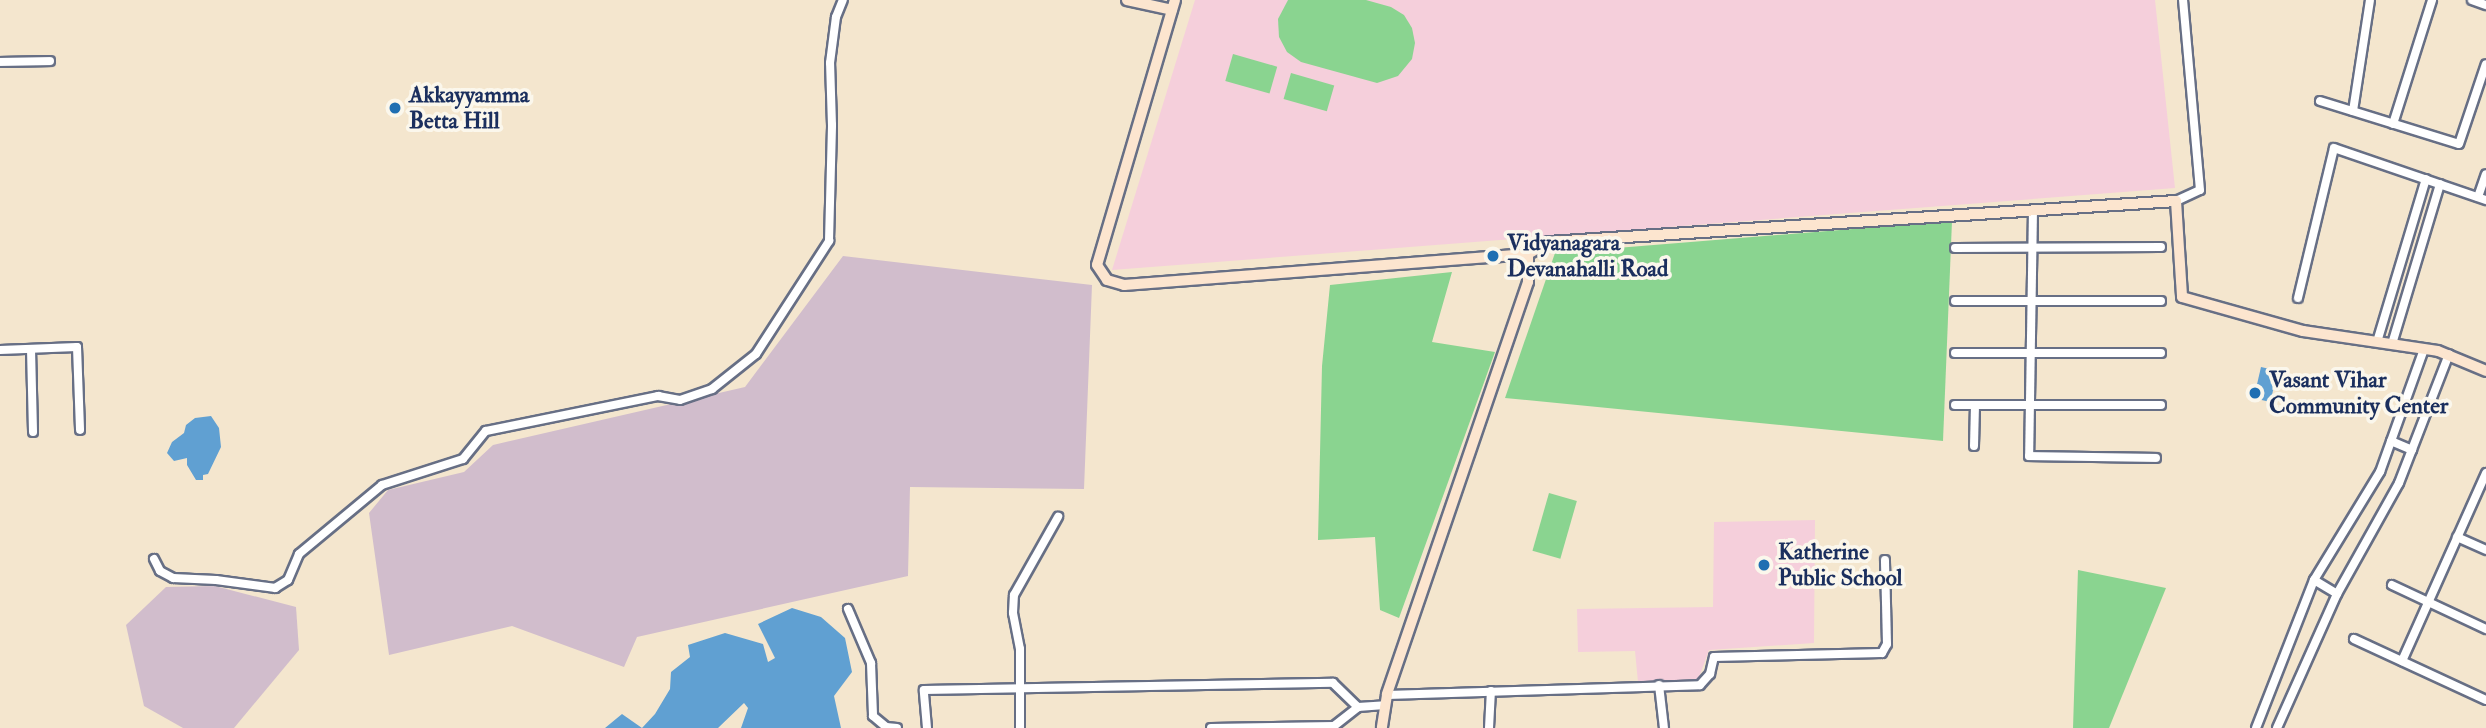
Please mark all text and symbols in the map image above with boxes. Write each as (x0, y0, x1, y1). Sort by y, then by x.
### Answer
place label: Akkayyamma Betta Hill (409, 81, 529, 135)
marker: Akkayyamma Betta Hill (387, 100, 403, 116)
place label: Vidyanagara Devanahalli Road (1507, 229, 1668, 283)
marker: Vidyanagara Devanahalli Road (1485, 248, 1501, 264)
place label: Vasant Vihar Community Center (2269, 366, 2448, 420)
marker: Vasant Vihar Community Center (2247, 385, 2263, 401)
place label: Katherine Public School (1778, 538, 1903, 592)
marker: Katherine Public School (1756, 557, 1772, 573)

